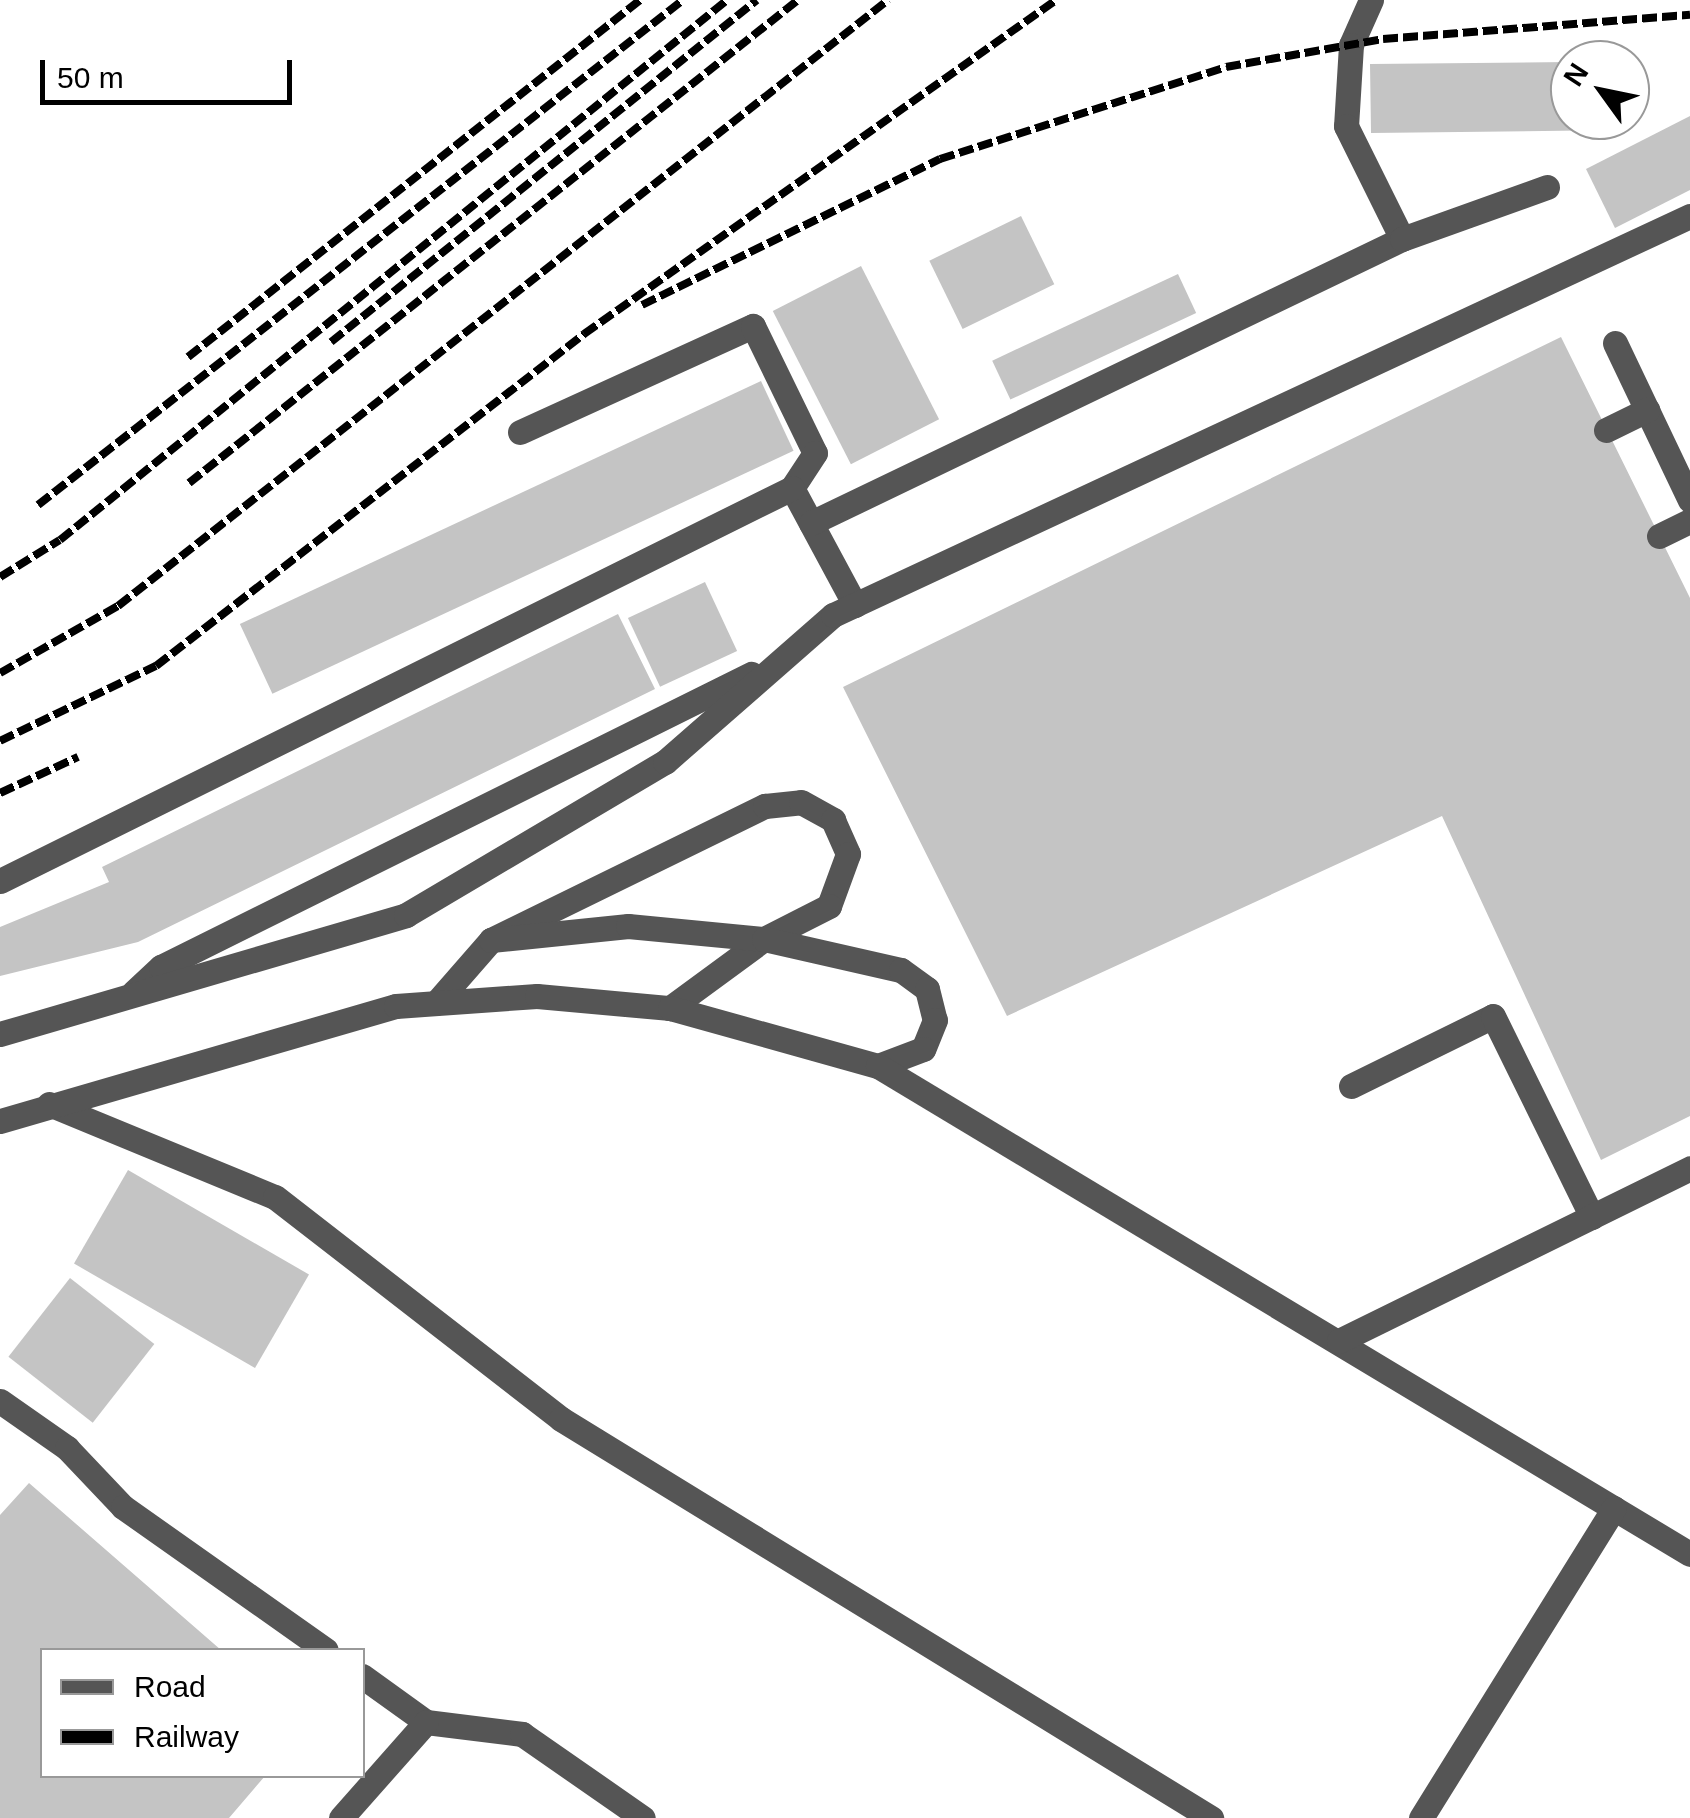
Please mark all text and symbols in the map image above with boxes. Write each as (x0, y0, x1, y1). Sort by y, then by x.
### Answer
scale bar (45, 40, 298, 102)
north arrow (1550, 40, 1650, 140)
text: N (1558, 58, 1595, 91)
text: 50 m (57, 61, 124, 94)
legend (40, 1648, 365, 1778)
text: Road (134, 1670, 206, 1703)
text: Railway (134, 1720, 239, 1753)

